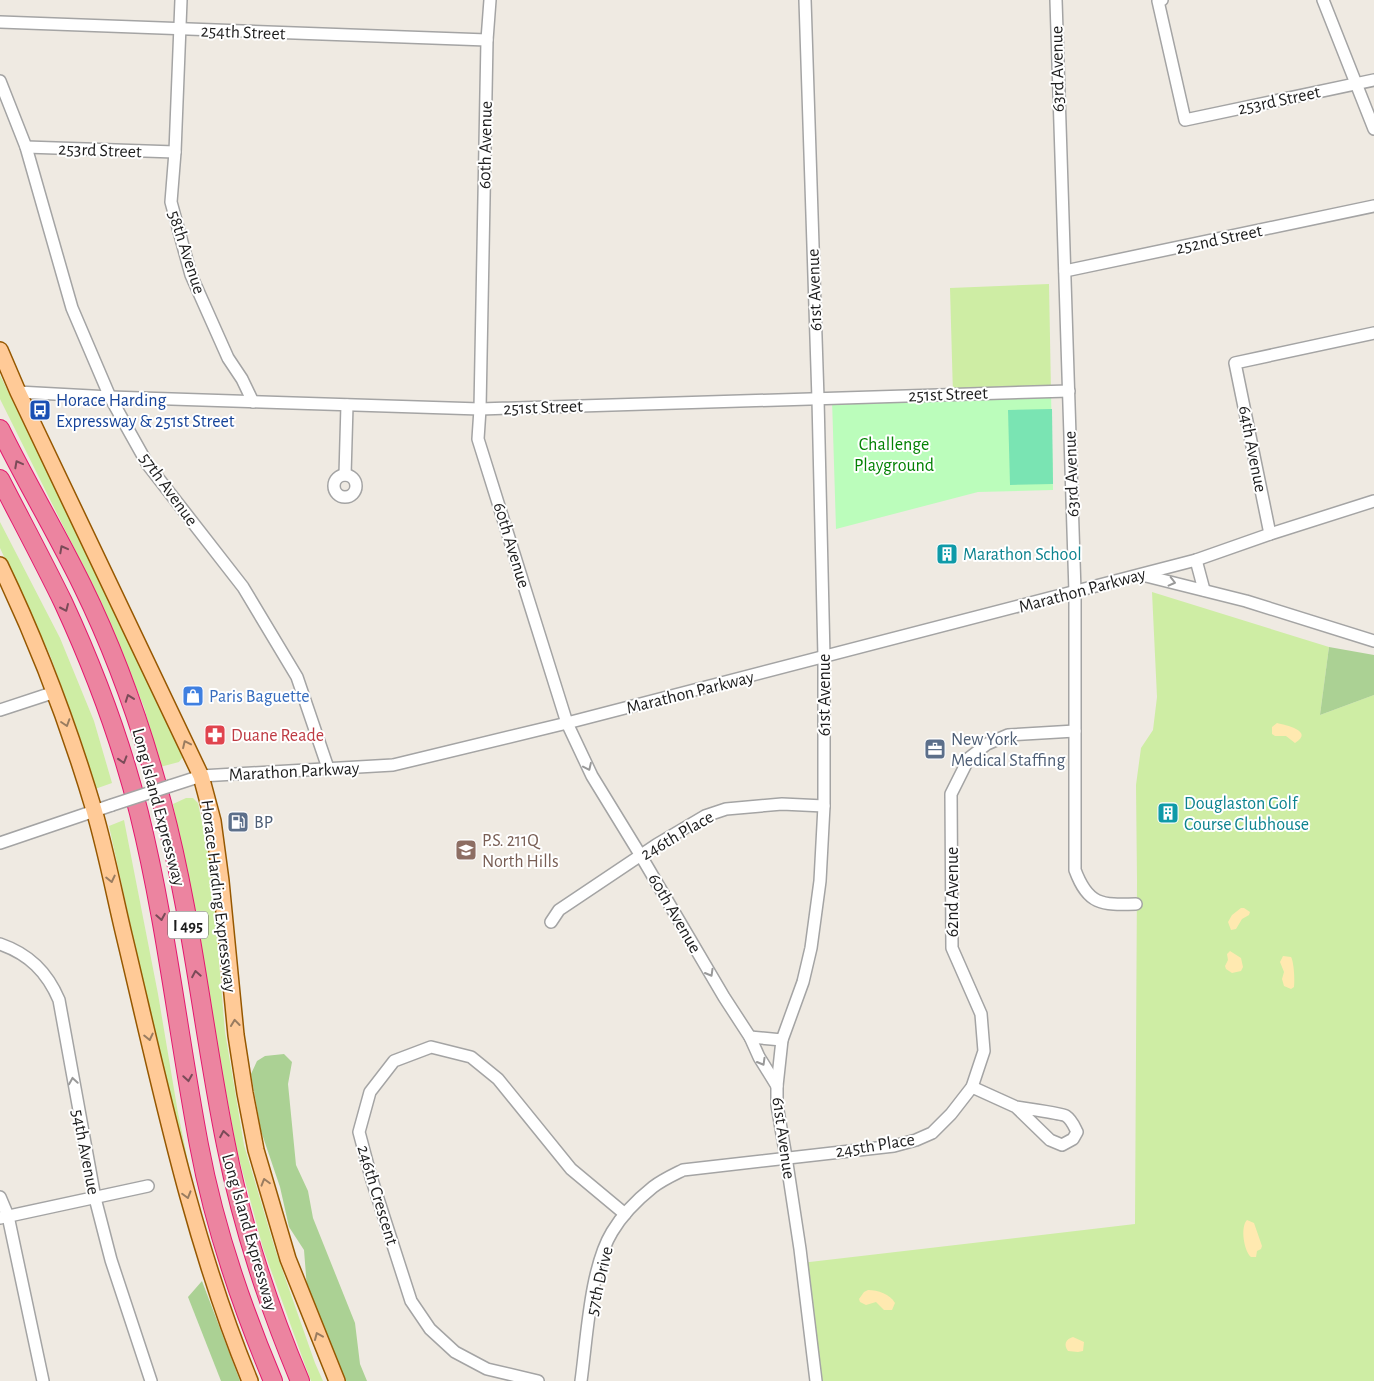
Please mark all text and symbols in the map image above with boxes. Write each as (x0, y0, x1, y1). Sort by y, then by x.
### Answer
street label: 254th Street (200, 23, 286, 43)
street label: 63rd Avenue (1048, 26, 1068, 112)
street label: 253rd Street (1236, 83, 1322, 118)
street label: 60th Avenue (476, 101, 496, 189)
street label: 253rd Street (58, 141, 142, 161)
street label: 58th Avenue (164, 208, 208, 296)
street label: 252nd Street (1174, 222, 1264, 258)
street label: 61st Avenue (805, 248, 825, 332)
street label: 251st Street (908, 385, 988, 405)
place label: Horace Harding Expressway & 251st Street (56, 392, 235, 431)
bus stop icon: Horace Harding Expressway & 251st Street (28, 398, 52, 422)
street label: 251st Street (503, 398, 583, 418)
street label: 64th Avenue (1235, 404, 1269, 494)
street label: 63rd Avenue (1061, 430, 1083, 517)
park label: Challenge Playground (854, 436, 934, 475)
street label: 57th Avenue (136, 450, 201, 529)
one-way arrow (14, 460, 24, 469)
street label: 60th Avenue (489, 500, 533, 590)
building icon: Marathon School (935, 542, 959, 566)
one-way arrow (59, 545, 69, 554)
place label: Marathon School (963, 546, 1082, 564)
street label: Marathon Parkway (1017, 565, 1148, 617)
one-way arrow (1168, 576, 1177, 587)
one-way arrow (59, 603, 70, 612)
street label: 61st Avenue (816, 654, 834, 736)
street label: Marathon Parkway (625, 668, 756, 718)
shop icon: Paris Baguette (181, 684, 205, 708)
place label: Paris Baguette (209, 688, 310, 706)
one-way arrow (125, 694, 135, 702)
one-way arrow (60, 719, 70, 727)
pharmacy icon: Duane Reade (203, 723, 227, 747)
street label: Long Island Expressway (128, 726, 188, 888)
place label: Duane Reade (231, 727, 324, 745)
place label: New York Medical Staffing (951, 731, 1065, 770)
office icon: New York Medical Staffing (923, 737, 947, 761)
one-way arrow (181, 740, 192, 749)
one-way arrow (117, 755, 127, 763)
street label: Marathon Parkway (228, 760, 360, 784)
one-way arrow (582, 762, 592, 771)
place label: Douglaston Golf Course Clubhouse (1184, 795, 1309, 834)
street label: Horace Harding Expressway (197, 799, 239, 994)
building icon: Douglaston Golf Course Clubhouse (1156, 801, 1180, 825)
street label: 246th Place (638, 808, 717, 864)
fuel station icon: BP (226, 810, 250, 834)
place label: BP (254, 814, 273, 832)
place label: P.S. 211Q North Hills (482, 832, 559, 871)
school or university icon: P.S. 211Q North Hills (454, 838, 478, 862)
street label: 62nd Avenue (944, 847, 962, 937)
street label: 60th Avenue (644, 871, 704, 956)
one-way arrow (105, 875, 116, 884)
road number: I 495 (168, 912, 208, 938)
one-way arrow (156, 913, 166, 922)
one-way arrow (704, 968, 714, 977)
one-way arrow (192, 970, 202, 978)
one-way arrow (230, 1019, 241, 1027)
one-way arrow (143, 1033, 154, 1042)
one-way arrow (756, 1057, 766, 1066)
one-way arrow (182, 1074, 193, 1082)
one-way arrow (68, 1077, 79, 1085)
street label: 61st Avenue (768, 1096, 798, 1180)
street label: 54th Avenue (68, 1108, 102, 1196)
one-way arrow (219, 1130, 229, 1139)
street label: 245th Place (834, 1131, 916, 1161)
street label: 246th Crescent (353, 1143, 401, 1248)
street label: Long Island Expressway (218, 1152, 280, 1313)
one-way arrow (261, 1179, 271, 1187)
one-way arrow (182, 1191, 192, 1199)
street label: 57th Drive (583, 1245, 617, 1318)
one-way arrow (313, 1332, 324, 1341)

